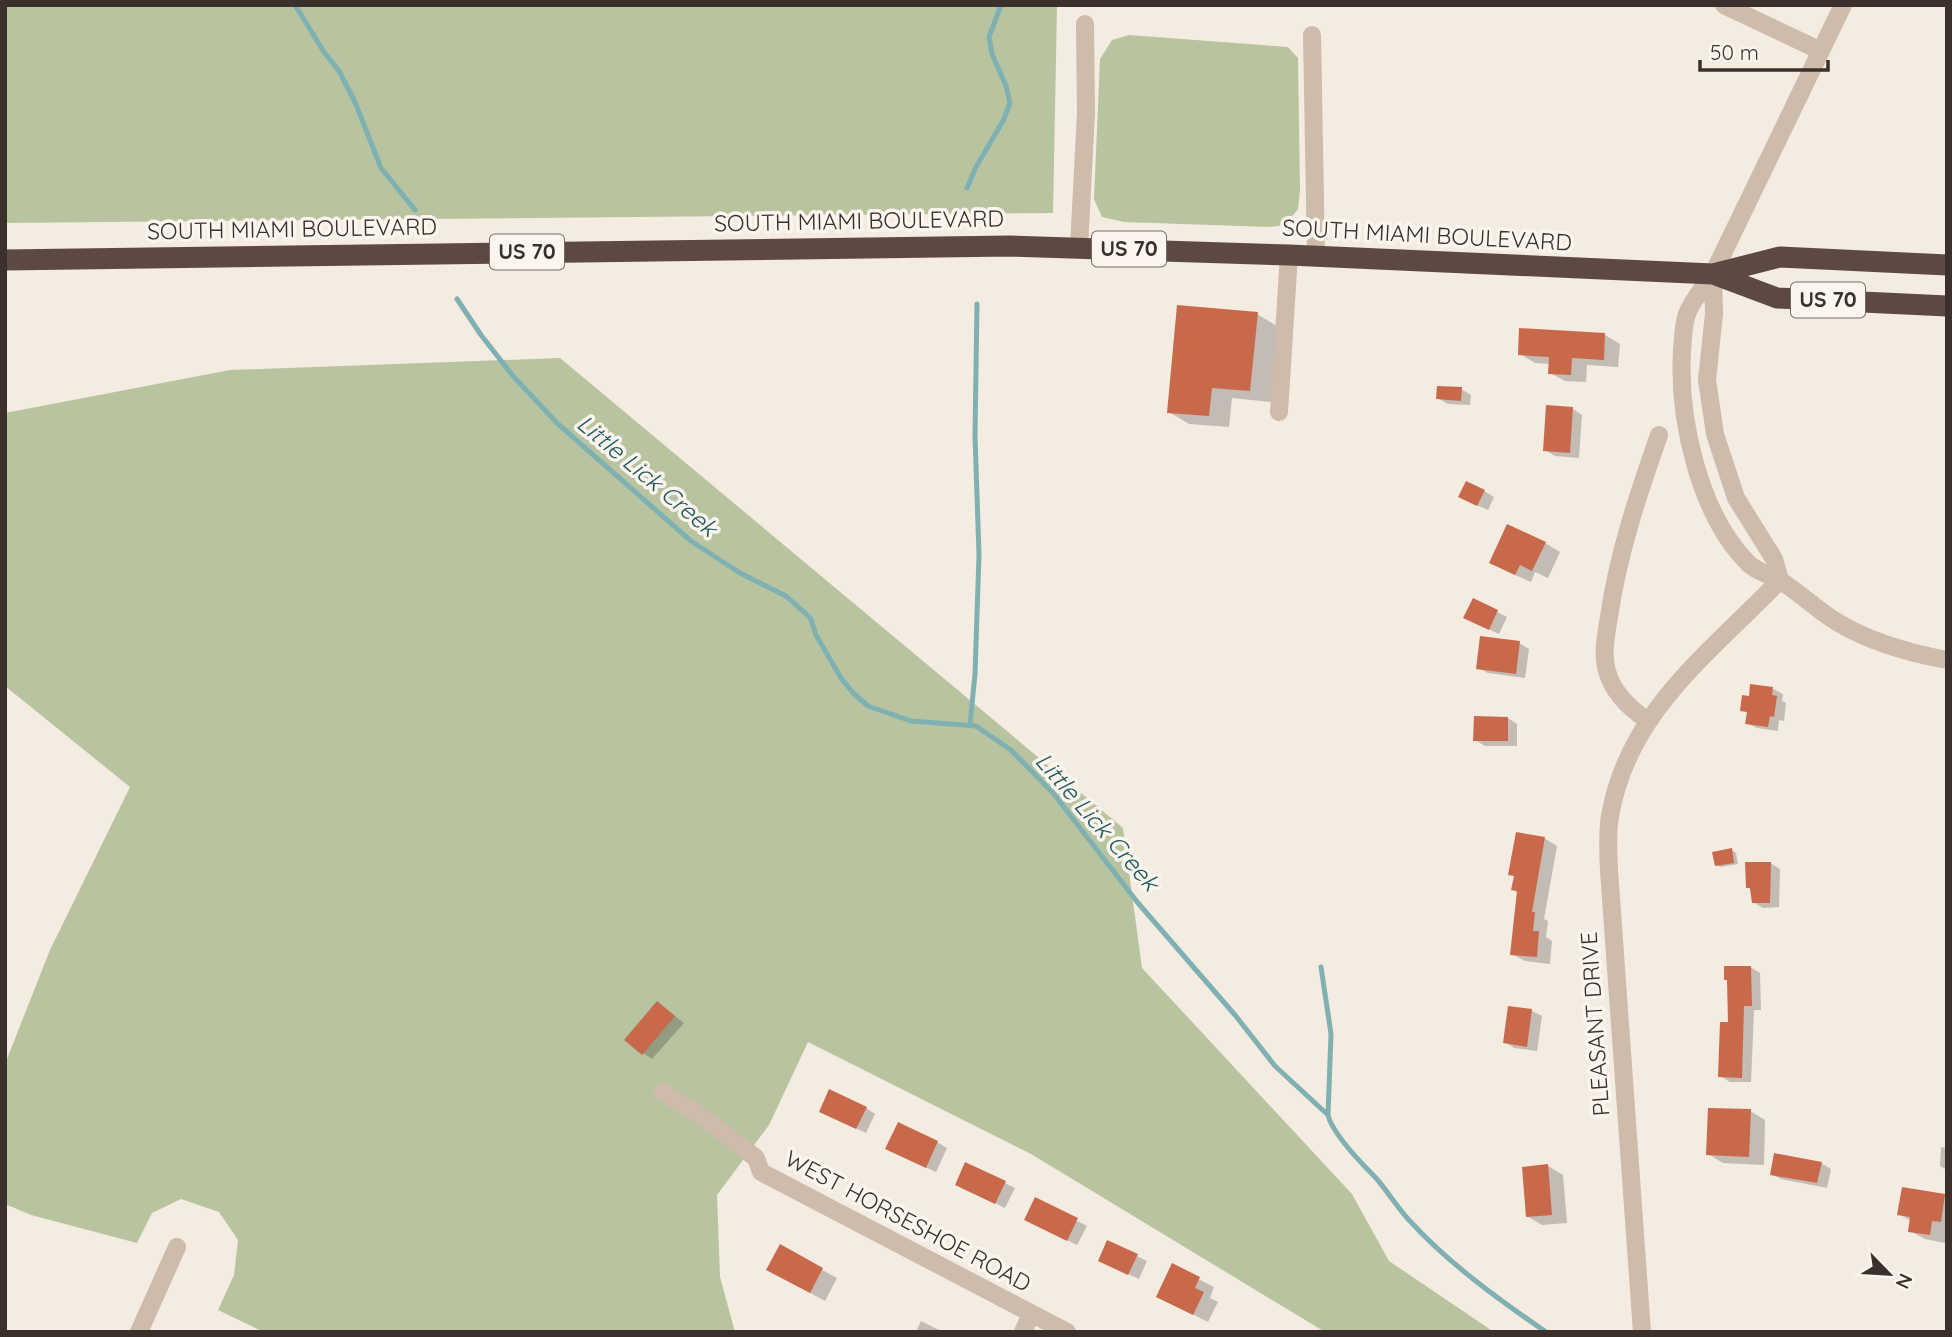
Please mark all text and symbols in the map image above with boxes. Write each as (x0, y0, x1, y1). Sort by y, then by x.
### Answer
scale bar (1700, 28, 1828, 72)
text: 50 m (1710, 39, 1759, 65)
street label: SOUTH MIAMI BOULEVARD (714, 203, 1004, 238)
street label: SOUTH MIAMI BOULEVARD (147, 211, 437, 246)
street label: SOUTH MIAMI BOULEVARD (1281, 212, 1573, 257)
road number: US 70 (1092, 232, 1166, 266)
road number: US 70 (490, 234, 564, 270)
road number: US 70 (1791, 282, 1865, 318)
water label: Little Lick Creek (571, 408, 725, 544)
water label: Little Lick Creek (1029, 746, 1167, 898)
street label: PLEASANT DRIVE (1574, 931, 1615, 1117)
street label: WEST HORSESHOE ROAD (780, 1143, 1036, 1298)
north arrow (1854, 1239, 1924, 1309)
text: N (1891, 1270, 1918, 1293)

